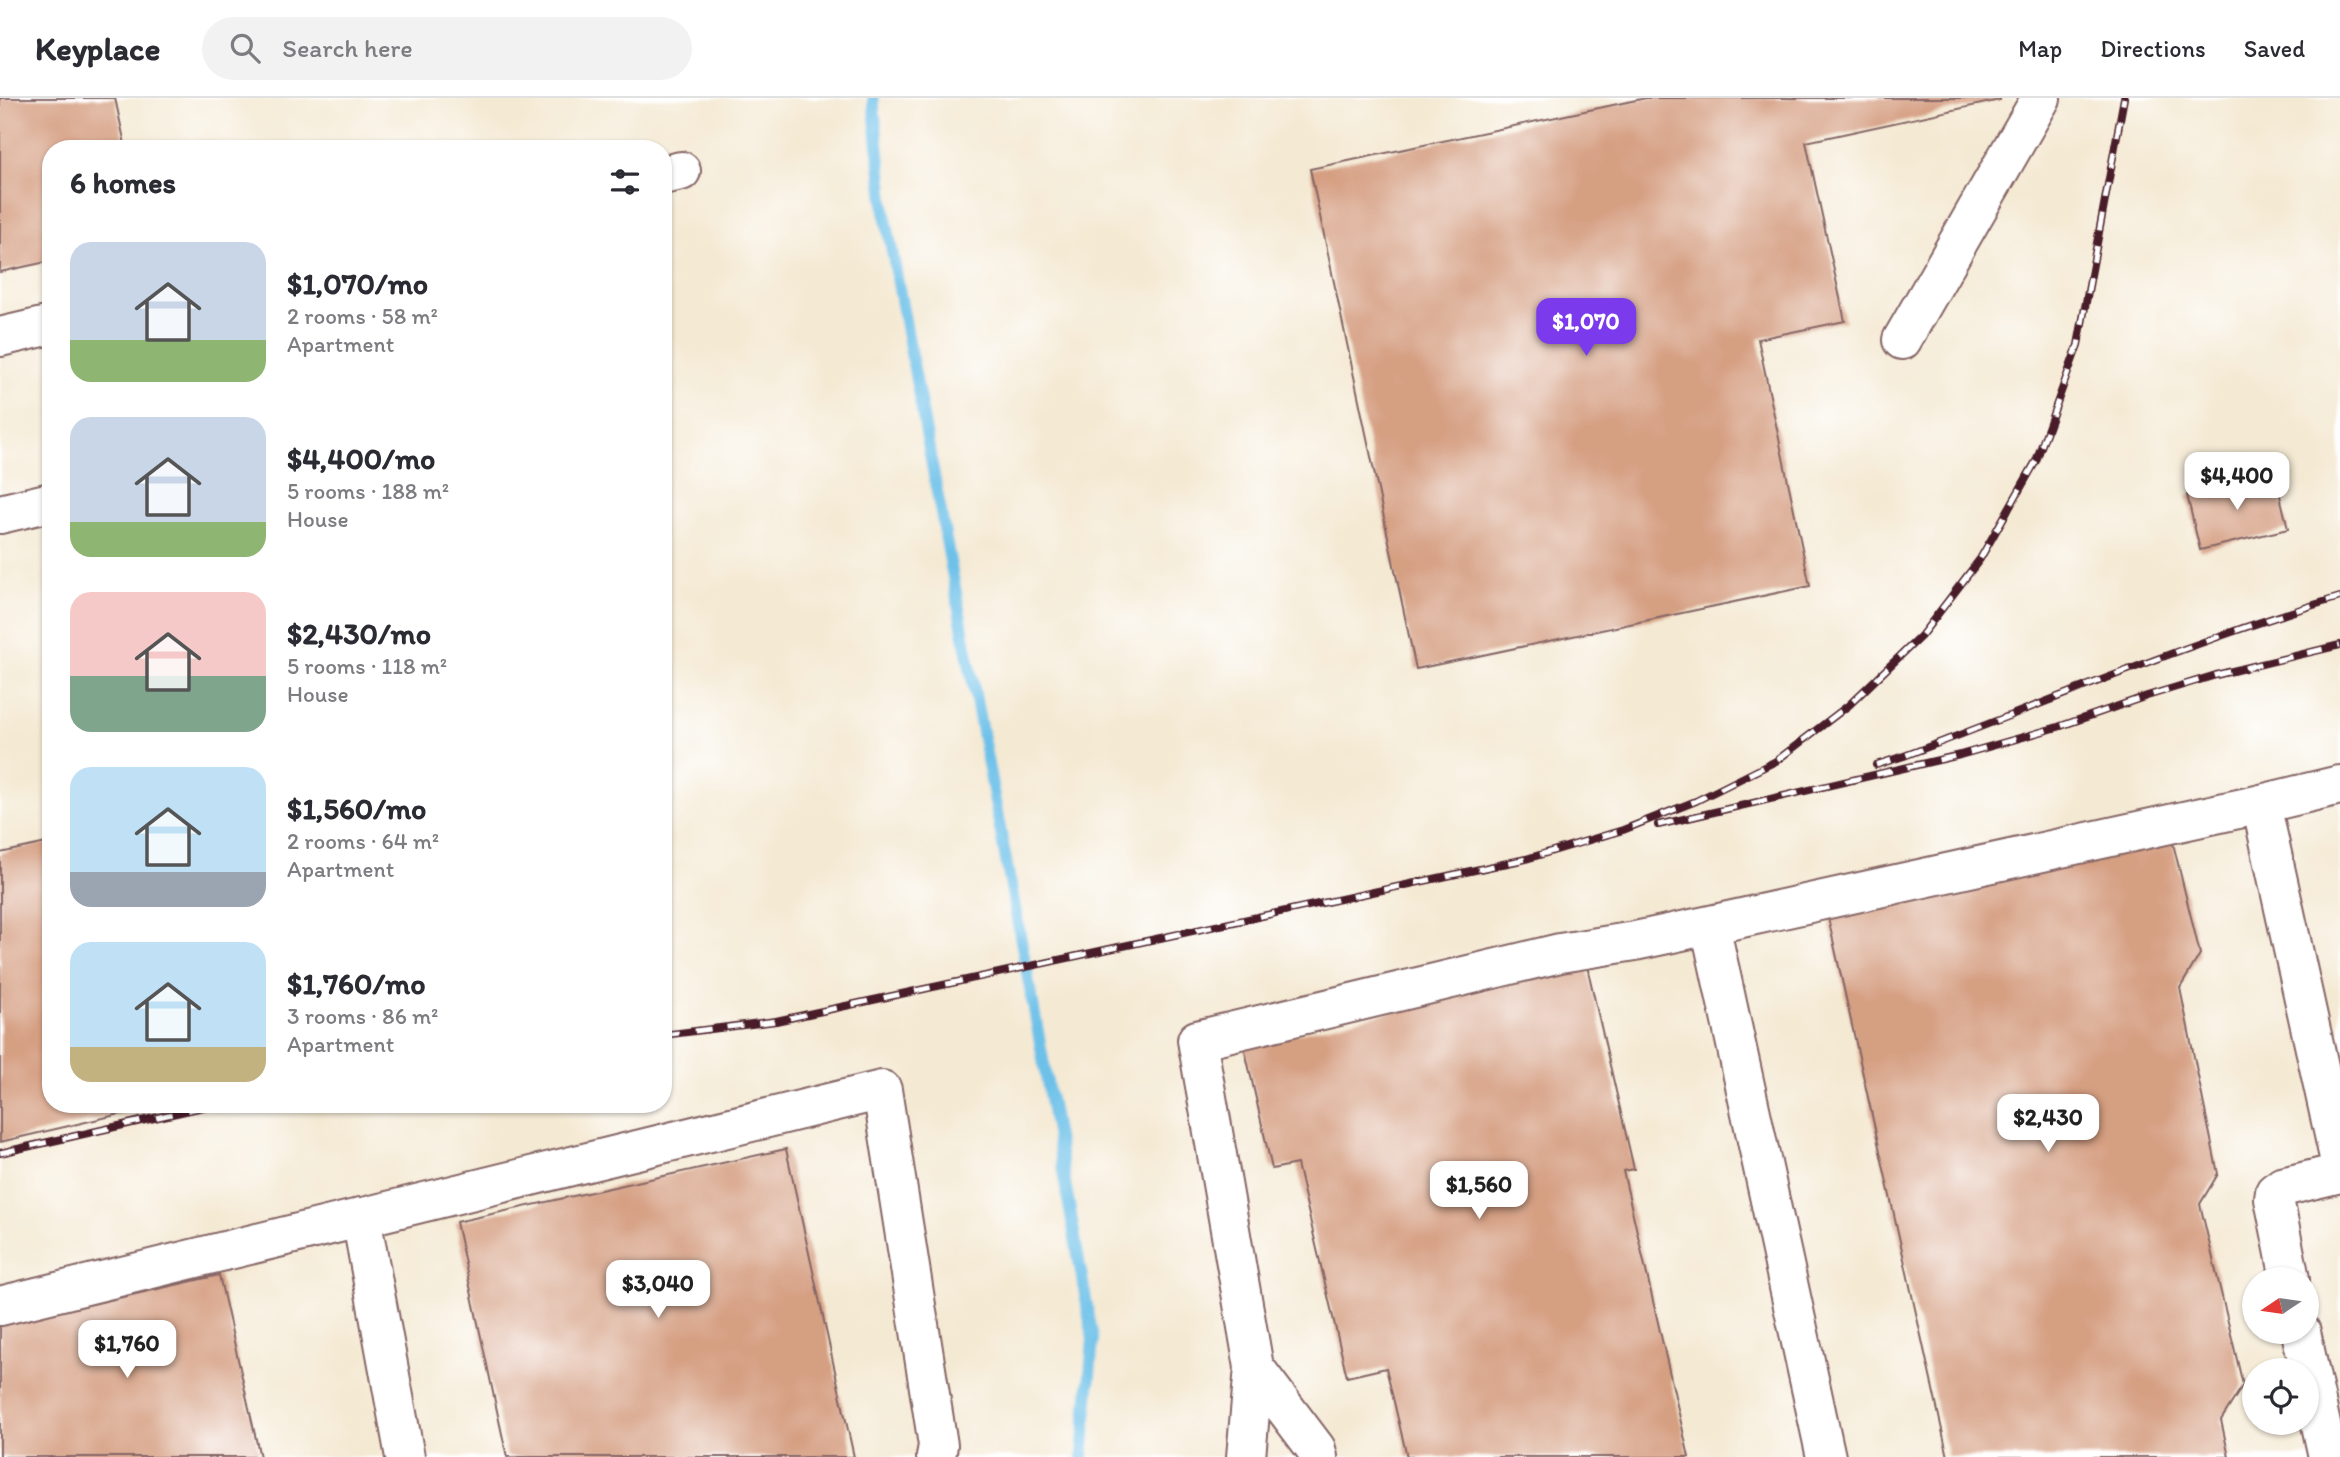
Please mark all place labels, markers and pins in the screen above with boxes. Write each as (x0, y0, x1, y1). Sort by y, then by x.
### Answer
pin: $1,070 (1529, 299, 1643, 358)
pin: $4,400 (2180, 452, 2294, 512)
pin: $2,430 (1991, 1094, 2105, 1154)
pin: $1,560 (1422, 1162, 1536, 1221)
pin: $3,040 (601, 1260, 715, 1320)
pin: $1,760 (70, 1320, 184, 1380)

